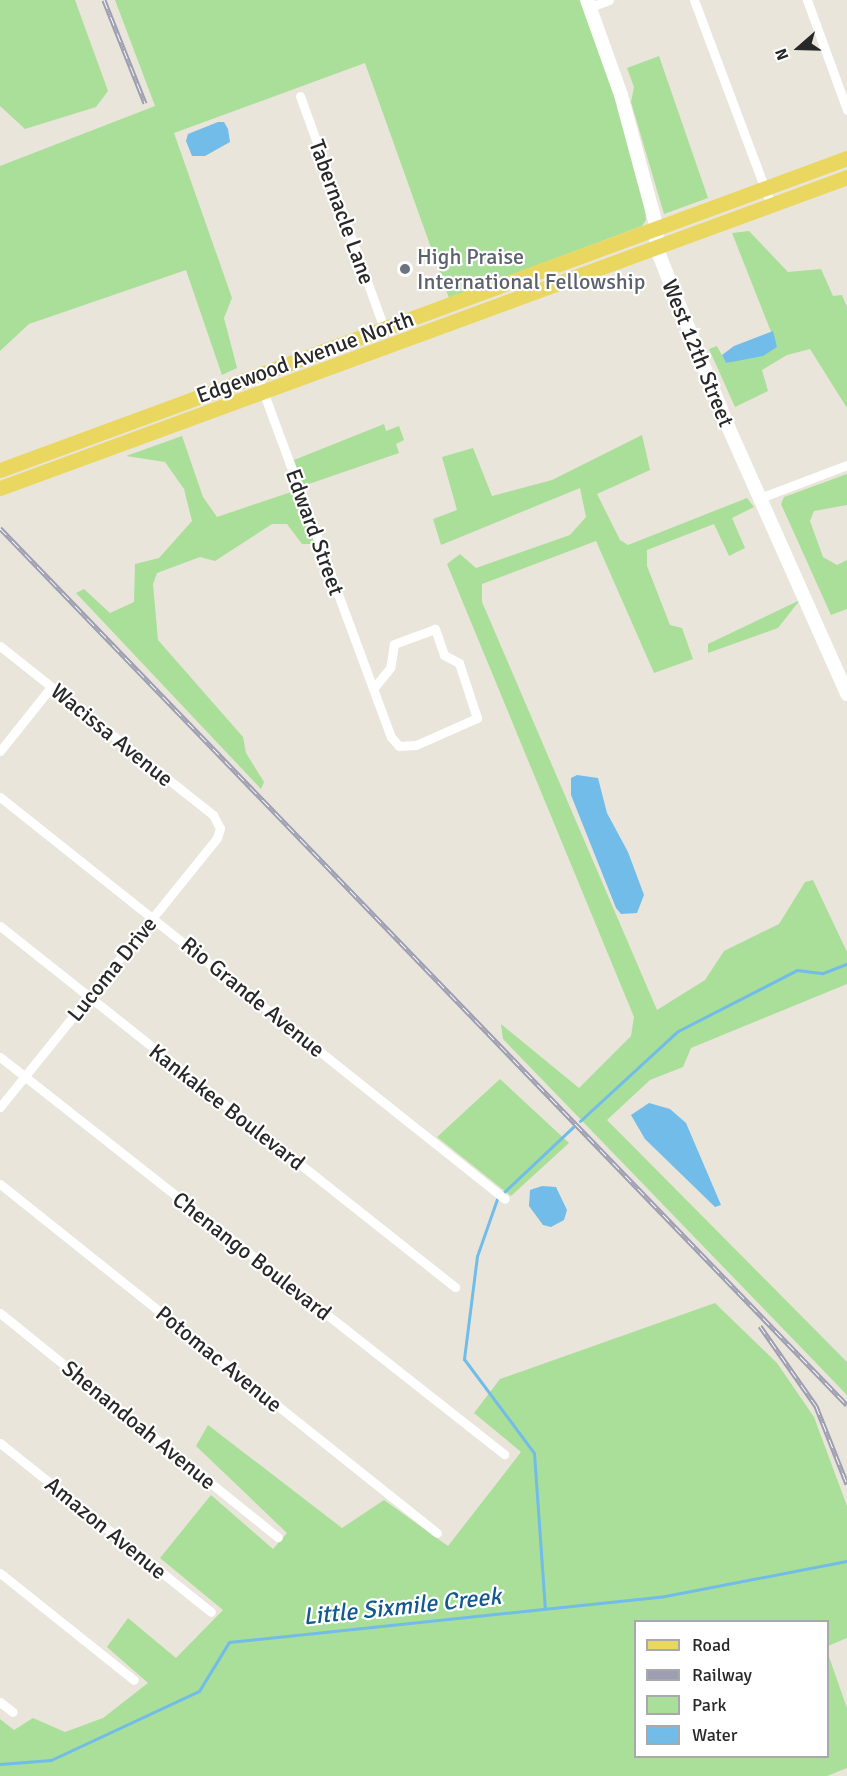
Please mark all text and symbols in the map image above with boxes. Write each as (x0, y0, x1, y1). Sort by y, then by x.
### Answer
north arrow (769, 18, 829, 78)
text: N (771, 46, 793, 63)
street label: Tabernacle Lane (304, 136, 380, 288)
place label: High Praise International Fellowship (417, 243, 645, 294)
marker: High Praise International Fellowship (398, 262, 412, 276)
street label: West 12th Street (656, 275, 740, 431)
street label: Edgewood Avenue North (193, 305, 417, 409)
street label: Edward Street (280, 465, 350, 599)
street label: Wacissa Avenue (46, 678, 178, 792)
street label: Lucoma Drive (62, 911, 162, 1027)
street label: Rio Grande Avenue (176, 931, 330, 1063)
street label: Kankakee Boulevard (144, 1038, 310, 1176)
street label: Chenango Boulevard (168, 1186, 336, 1326)
street label: Potomac Avenue (151, 1300, 287, 1418)
street label: Shenandoah Avenue (57, 1355, 221, 1495)
street label: Amazon Avenue (40, 1471, 172, 1585)
water label: Little Sixmile Creek (302, 1582, 502, 1632)
legend (634, 1620, 829, 1758)
text: Road (692, 1634, 731, 1656)
text: Railway (692, 1664, 752, 1686)
text: Park (692, 1694, 727, 1716)
text: Water (692, 1724, 737, 1746)

